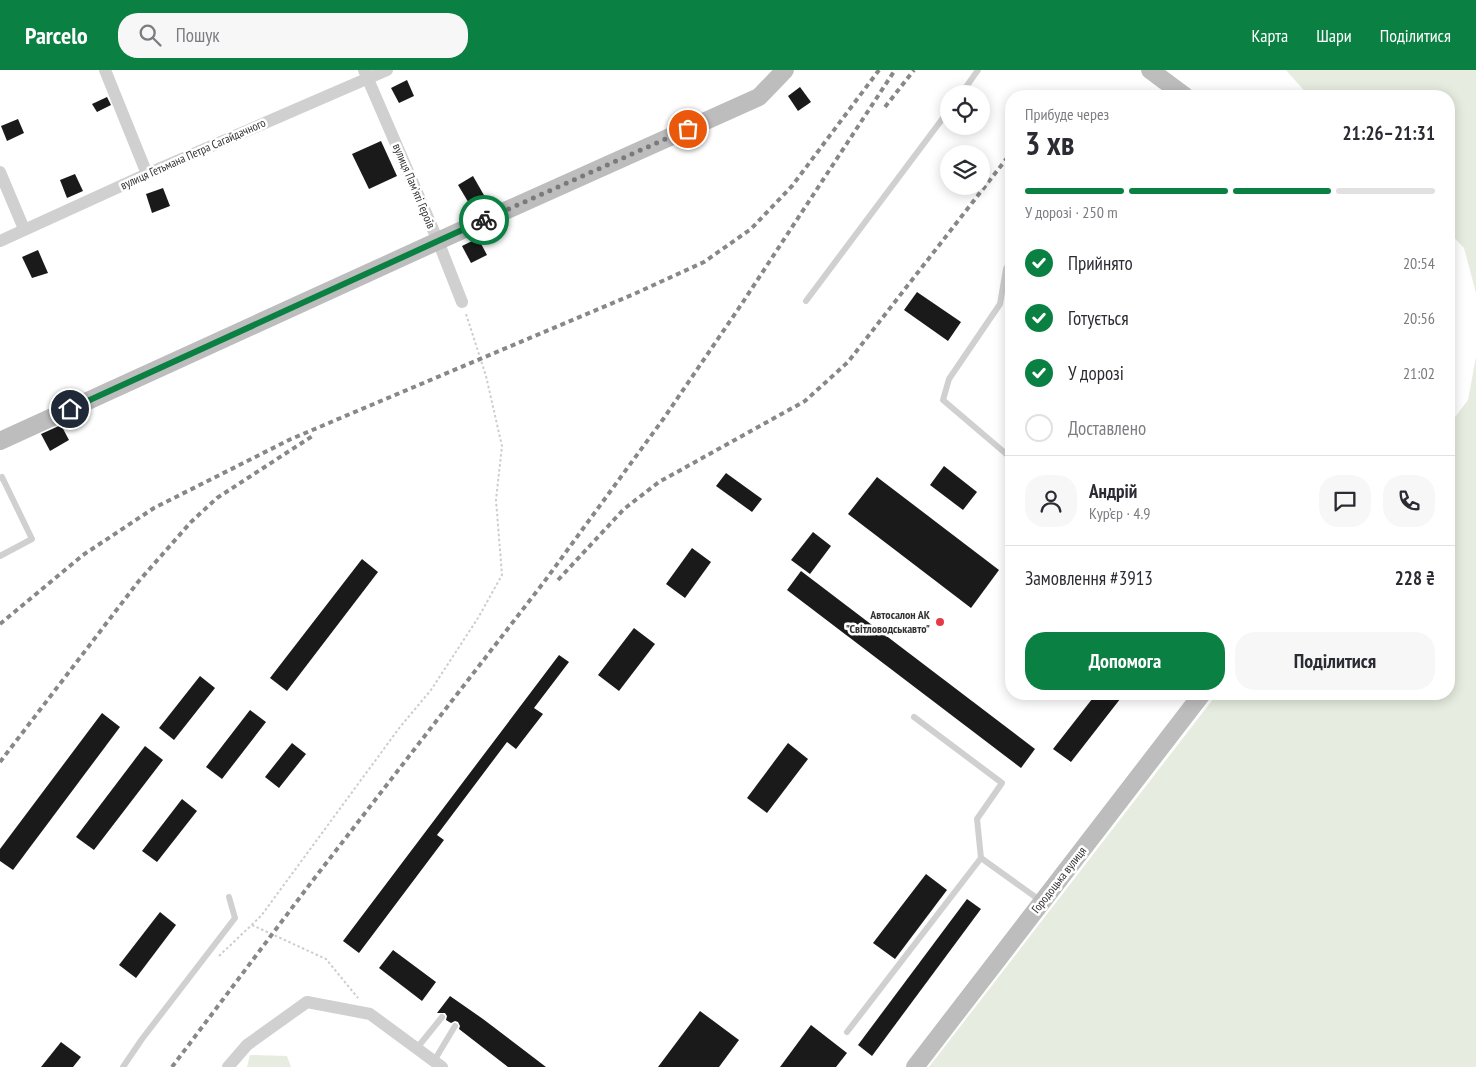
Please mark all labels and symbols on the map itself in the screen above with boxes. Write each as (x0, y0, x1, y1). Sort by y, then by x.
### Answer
pin (667, 108, 709, 150)
street label: вулиця Гетьмана Петра Сагайдачного (118, 115, 268, 192)
street label: вулиця Памʼяті Героїв (390, 141, 439, 231)
courier (459, 195, 509, 245)
pin (49, 388, 91, 430)
place label: Автосалон АК "Світловодськавто" (846, 607, 931, 636)
marker: Автосалон АК "Світловодськавто" (934, 616, 946, 628)
street label: Городоцька вулиця (1028, 843, 1089, 916)

